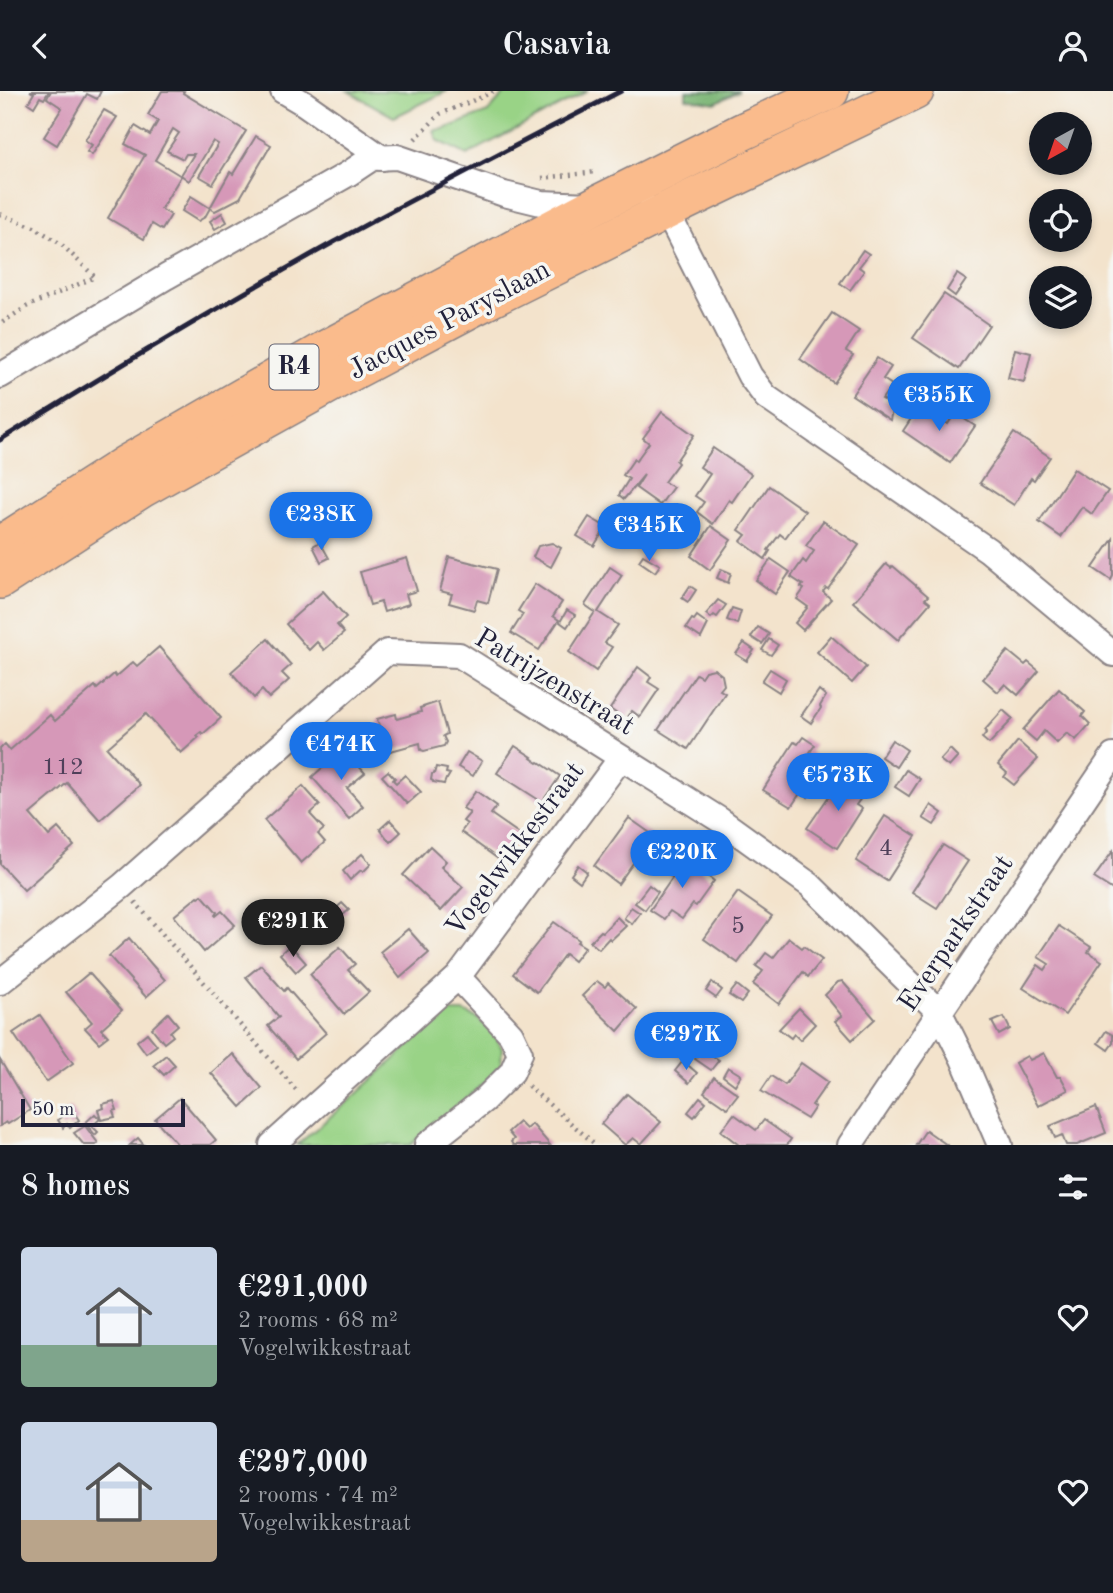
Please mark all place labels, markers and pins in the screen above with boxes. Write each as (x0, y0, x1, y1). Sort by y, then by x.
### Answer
pin: €355K (890, 373, 988, 433)
pin: €238K (272, 493, 370, 552)
pin: €345K (600, 503, 698, 563)
pin: €474K (292, 723, 390, 782)
pin: €573K (789, 753, 887, 813)
pin: €220K (633, 831, 731, 890)
pin: €291K (244, 899, 342, 959)
pin: €297K (637, 1013, 735, 1072)

